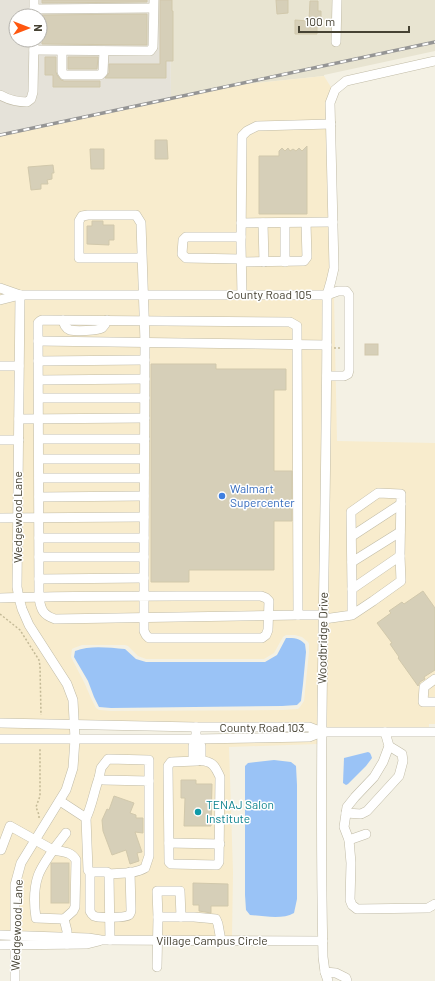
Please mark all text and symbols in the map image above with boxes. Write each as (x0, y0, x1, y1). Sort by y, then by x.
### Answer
north arrow (8, 8, 48, 48)
scale bar (299, 8, 409, 34)
text: 100 m (305, 14, 335, 28)
text: N (32, 24, 45, 32)
street label: County Road 105 (226, 287, 312, 301)
street label: Wedgewood Lane (10, 471, 24, 563)
place label: Walmart Supercenter (230, 481, 295, 509)
marker: Walmart Supercenter (217, 491, 227, 501)
street label: Woodbridge Drive (314, 592, 330, 684)
street label: County Road 103 (219, 720, 305, 734)
place label: TENAJ Salon Institute (206, 797, 274, 825)
marker: TENAJ Salon Institute (193, 807, 203, 817)
street label: Wedgewood Lane (7, 879, 25, 971)
street label: Village Campus Circle (156, 933, 268, 947)

